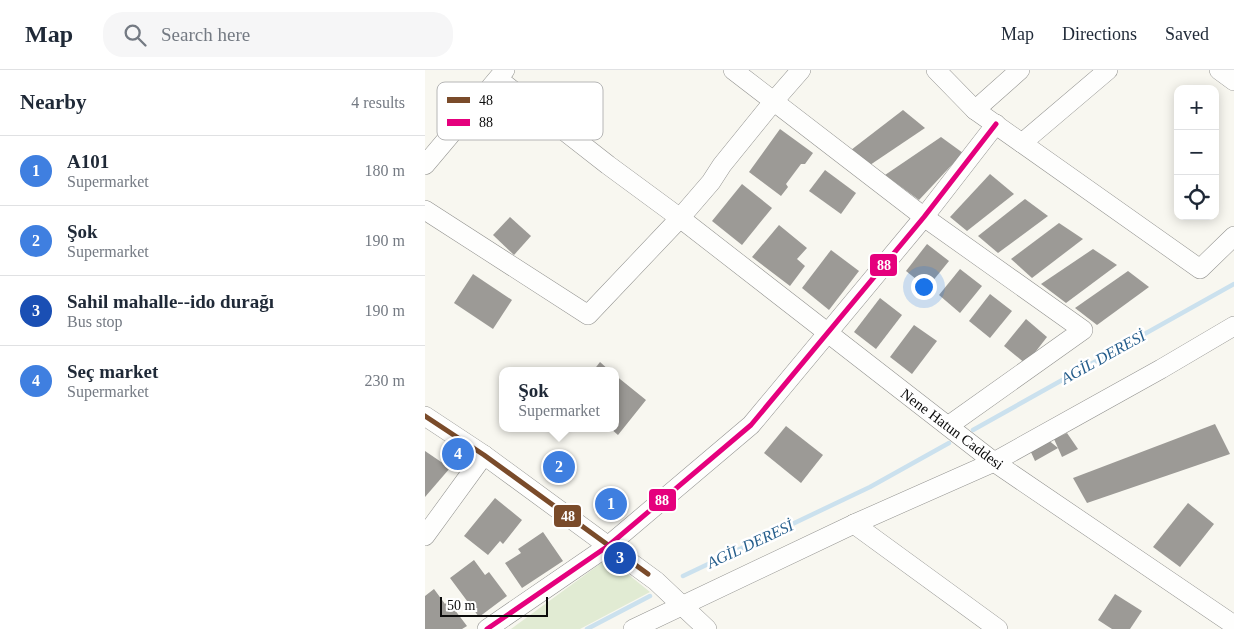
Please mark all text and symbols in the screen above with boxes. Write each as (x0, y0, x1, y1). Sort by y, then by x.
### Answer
search box (103, 12, 453, 57)
text: Map (25, 21, 73, 47)
icon: search (121, 21, 149, 49)
text: Search here (161, 24, 250, 45)
text: Map (1001, 24, 1034, 44)
text: Directions (1062, 24, 1137, 44)
text: Saved (1165, 24, 1209, 44)
legend (437, 82, 603, 140)
map controls (1174, 85, 1219, 220)
button: + (1174, 85, 1219, 130)
text: Nearby (20, 90, 87, 114)
text: 48 (479, 93, 493, 108)
text: 4 results (351, 94, 405, 111)
text: 88 (479, 115, 493, 130)
button: − (1174, 130, 1219, 175)
text: A101 (67, 151, 109, 172)
text: 1 (32, 162, 40, 179)
text: 180 m (365, 162, 405, 179)
text: Supermarket (67, 173, 149, 190)
button: locate (1174, 175, 1219, 220)
text: Şok (67, 221, 98, 242)
text: 2 (32, 232, 40, 249)
text: 190 m (365, 232, 405, 249)
text: Supermarket (67, 243, 149, 260)
line badge: 88 (869, 253, 898, 277)
text: 88 (877, 258, 891, 273)
your location (911, 274, 937, 300)
text: Sahil mahalle--ido durağı (67, 291, 274, 312)
text: 3 (32, 302, 40, 319)
text: 190 m (365, 302, 405, 319)
text: Bus stop (67, 313, 123, 330)
water label: AGİL DERESİ (1057, 327, 1149, 388)
text: Seç market (67, 361, 158, 382)
popup (499, 367, 619, 432)
text: 4 (32, 372, 40, 389)
text: 230 m (365, 372, 405, 389)
text: Şok (518, 380, 549, 401)
text: Supermarket (67, 383, 149, 400)
street label: Nene Hatun Caddesi (898, 385, 1006, 473)
text: Supermarket (518, 402, 600, 419)
pin: 4 (442, 435, 474, 473)
pin: 2 (543, 448, 575, 486)
pin: 1 (595, 485, 627, 523)
line badge: 88 (648, 488, 677, 512)
text: 88 (655, 493, 669, 508)
line badge: 48 (553, 504, 582, 528)
text: 48 (561, 509, 575, 524)
water label: AGİL DERESİ (703, 516, 797, 572)
pin: 3 (604, 539, 636, 577)
scale bar (440, 594, 547, 617)
text: 50 m (447, 598, 475, 613)

